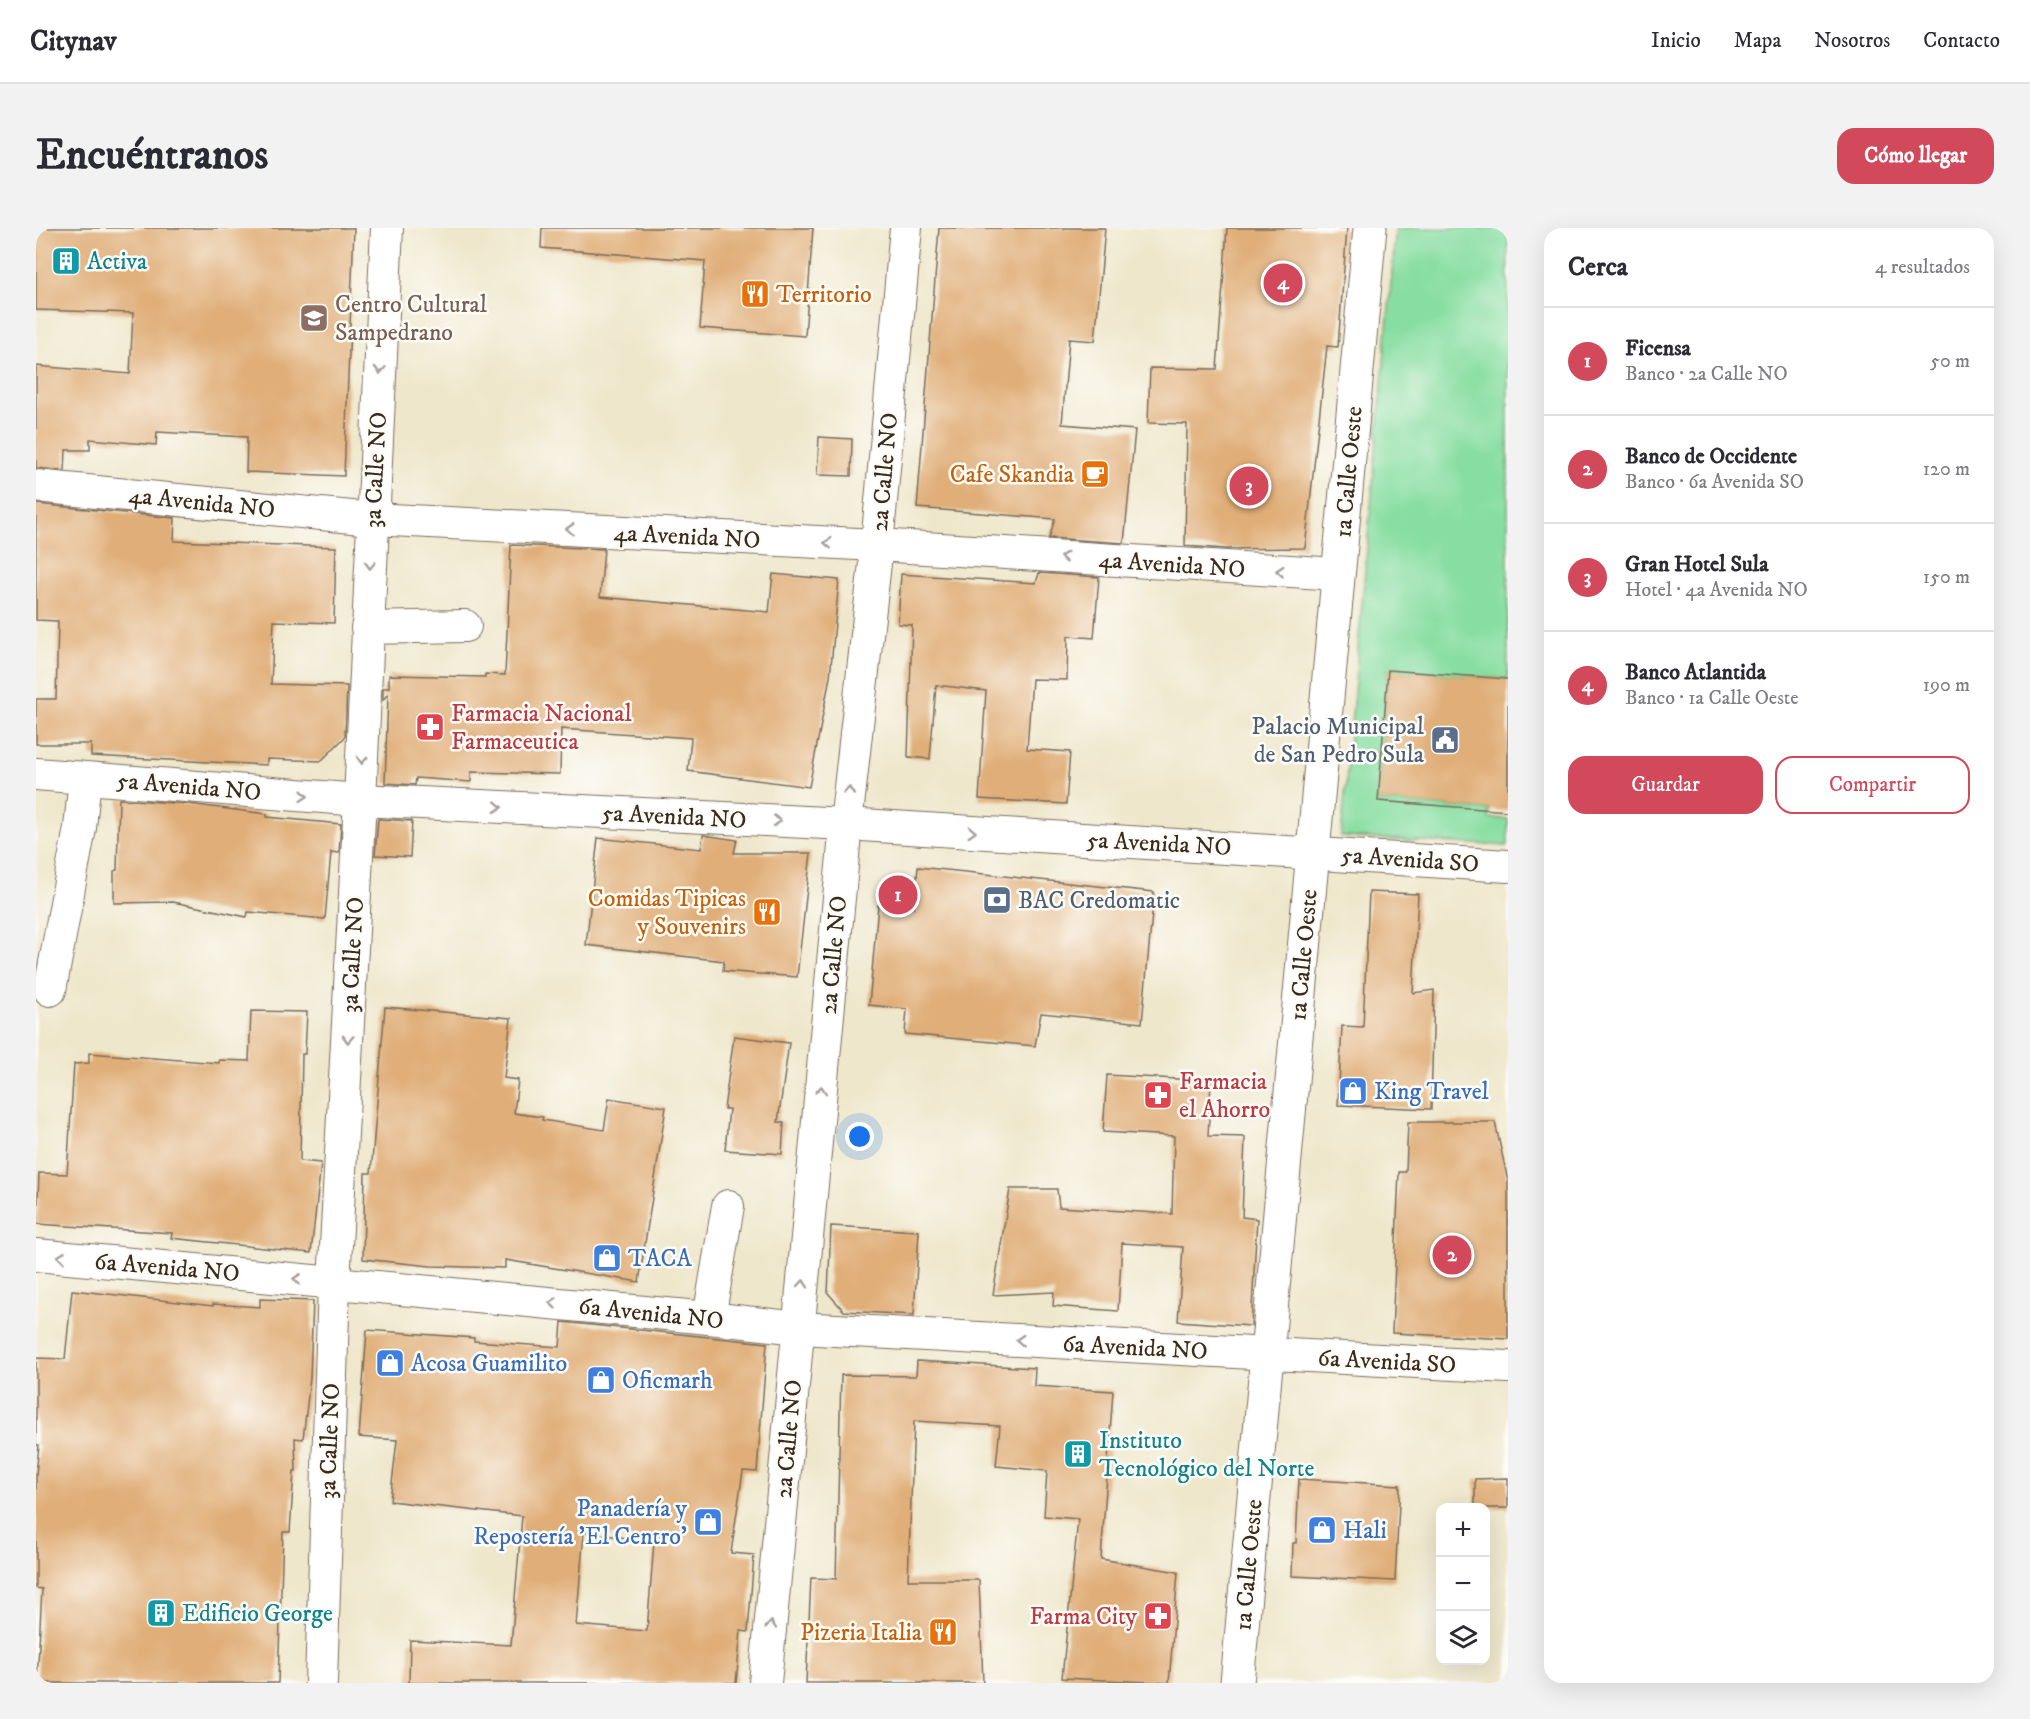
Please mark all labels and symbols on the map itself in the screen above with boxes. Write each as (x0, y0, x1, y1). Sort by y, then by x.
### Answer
building icon: Activa (50, 245, 82, 277)
place label: Activa (87, 247, 148, 277)
pin: 4 (1264, 260, 1302, 306)
restaurant icon: Territorio (739, 278, 771, 310)
place label: Territorio (776, 280, 872, 310)
place label: Centro Cultural Sampedrano (335, 290, 488, 348)
school or university icon: Centro Cultural Sampedrano (298, 302, 330, 334)
one-way arrow (373, 366, 386, 375)
street label: 1a Calle Oeste (1328, 405, 1370, 539)
street label: 3a Calle NO (358, 411, 394, 529)
street label: 2a Calle NO (865, 411, 905, 533)
cafe icon: Cafe Skandia (1079, 458, 1111, 490)
place label: Cafe Skandia (950, 460, 1075, 490)
pin: 3 (1230, 464, 1268, 508)
street label: 4a Avenida NO (127, 480, 277, 526)
street label: 4a Avenida NO (613, 518, 761, 556)
one-way arrow (566, 523, 575, 536)
one-way arrow (823, 536, 832, 549)
street label: 4a Avenida NO (1098, 545, 1246, 585)
one-way arrow (1060, 551, 1069, 564)
one-way arrow (364, 561, 376, 570)
one-way arrow (1275, 564, 1284, 577)
place label: Farmacia Nacional Farmaceutica (451, 699, 632, 757)
pharmacy icon: Farmacia Nacional Farmaceutica (414, 711, 446, 743)
place label: Palacio Municipal de San Pedro Sula (1251, 712, 1425, 770)
public building icon: Palacio Municipal de San Pedro Sula (1429, 724, 1461, 756)
one-way arrow (355, 755, 368, 764)
street label: 5a Avenida NO (115, 766, 262, 808)
one-way arrow (843, 787, 855, 796)
one-way arrow (299, 789, 308, 802)
street label: 5a Avenida NO (601, 798, 747, 836)
one-way arrow (494, 800, 503, 813)
one-way arrow (772, 814, 781, 827)
one-way arrow (967, 825, 976, 838)
street label: 5a Avenida NO (1086, 825, 1232, 863)
street label: 5a Avenida SO (1340, 840, 1480, 880)
pin: 1 (878, 872, 918, 918)
place label: Comidas Tipicas y Souvenirs (588, 884, 746, 942)
bank icon: BAC Credomatic (981, 884, 1013, 916)
place label: BAC Credomatic (1018, 886, 1180, 916)
street label: 1a Calle Oeste (1283, 888, 1325, 1022)
street label: 2a Calle NO (814, 894, 854, 1016)
street label: 3a Calle NO (335, 896, 371, 1014)
restaurant icon: Comidas Tipicas y Souvenirs (751, 896, 783, 928)
one-way arrow (341, 1034, 354, 1043)
place label: Farmacia el Ahorro (1179, 1067, 1270, 1125)
shop icon: King Travel (1337, 1075, 1369, 1107)
place label: King Travel (1374, 1077, 1490, 1107)
pharmacy icon: Farmacia el Ahorro (1142, 1079, 1174, 1111)
one-way arrow (814, 1086, 827, 1095)
your location (845, 1122, 874, 1151)
pin: 2 (1432, 1232, 1472, 1278)
shop icon: TACA (591, 1242, 623, 1274)
place label: TACA (628, 1244, 693, 1274)
street label: 6a Avenida NO (93, 1247, 241, 1289)
one-way arrow (56, 1251, 65, 1264)
one-way arrow (292, 1273, 301, 1286)
one-way arrow (796, 1280, 809, 1289)
street label: 6a Avenida NO (577, 1291, 725, 1337)
one-way arrow (549, 1297, 558, 1310)
street label: 6a Avenida NO (1061, 1329, 1208, 1367)
one-way arrow (1015, 1334, 1024, 1347)
street label: 6a Avenida SO (1317, 1343, 1457, 1381)
shop icon: Acosa Guamilito (374, 1347, 406, 1379)
place label: Acosa Guamilito (411, 1349, 567, 1379)
shop icon: Oficmarh (585, 1364, 617, 1396)
place label: Oficmarh (622, 1366, 713, 1396)
street label: 2a Calle NO (769, 1378, 809, 1500)
street label: 3a Calle NO (313, 1382, 347, 1500)
place label: Instituto Tecnológico del Norte (1099, 1426, 1315, 1484)
building icon: Instituto Tecnológico del Norte (1062, 1438, 1094, 1470)
place label: Panadería y Repostería 'El Centro' (473, 1494, 688, 1552)
street label: 1a Calle Oeste (1228, 1498, 1270, 1632)
shop icon: Panadería y Repostería 'El Centro' (692, 1506, 724, 1538)
shop icon: Hali (1306, 1514, 1338, 1546)
place label: Hali (1343, 1516, 1387, 1546)
building icon: Edificio George (145, 1597, 177, 1629)
place label: Edificio George (182, 1599, 333, 1629)
pharmacy icon: Farma City (1142, 1600, 1174, 1632)
place label: Farma City (1029, 1602, 1138, 1632)
restaurant icon: Pizeria Italia (927, 1616, 959, 1648)
place label: Pizeria Italia (800, 1618, 923, 1648)
one-way arrow (764, 1620, 777, 1629)

